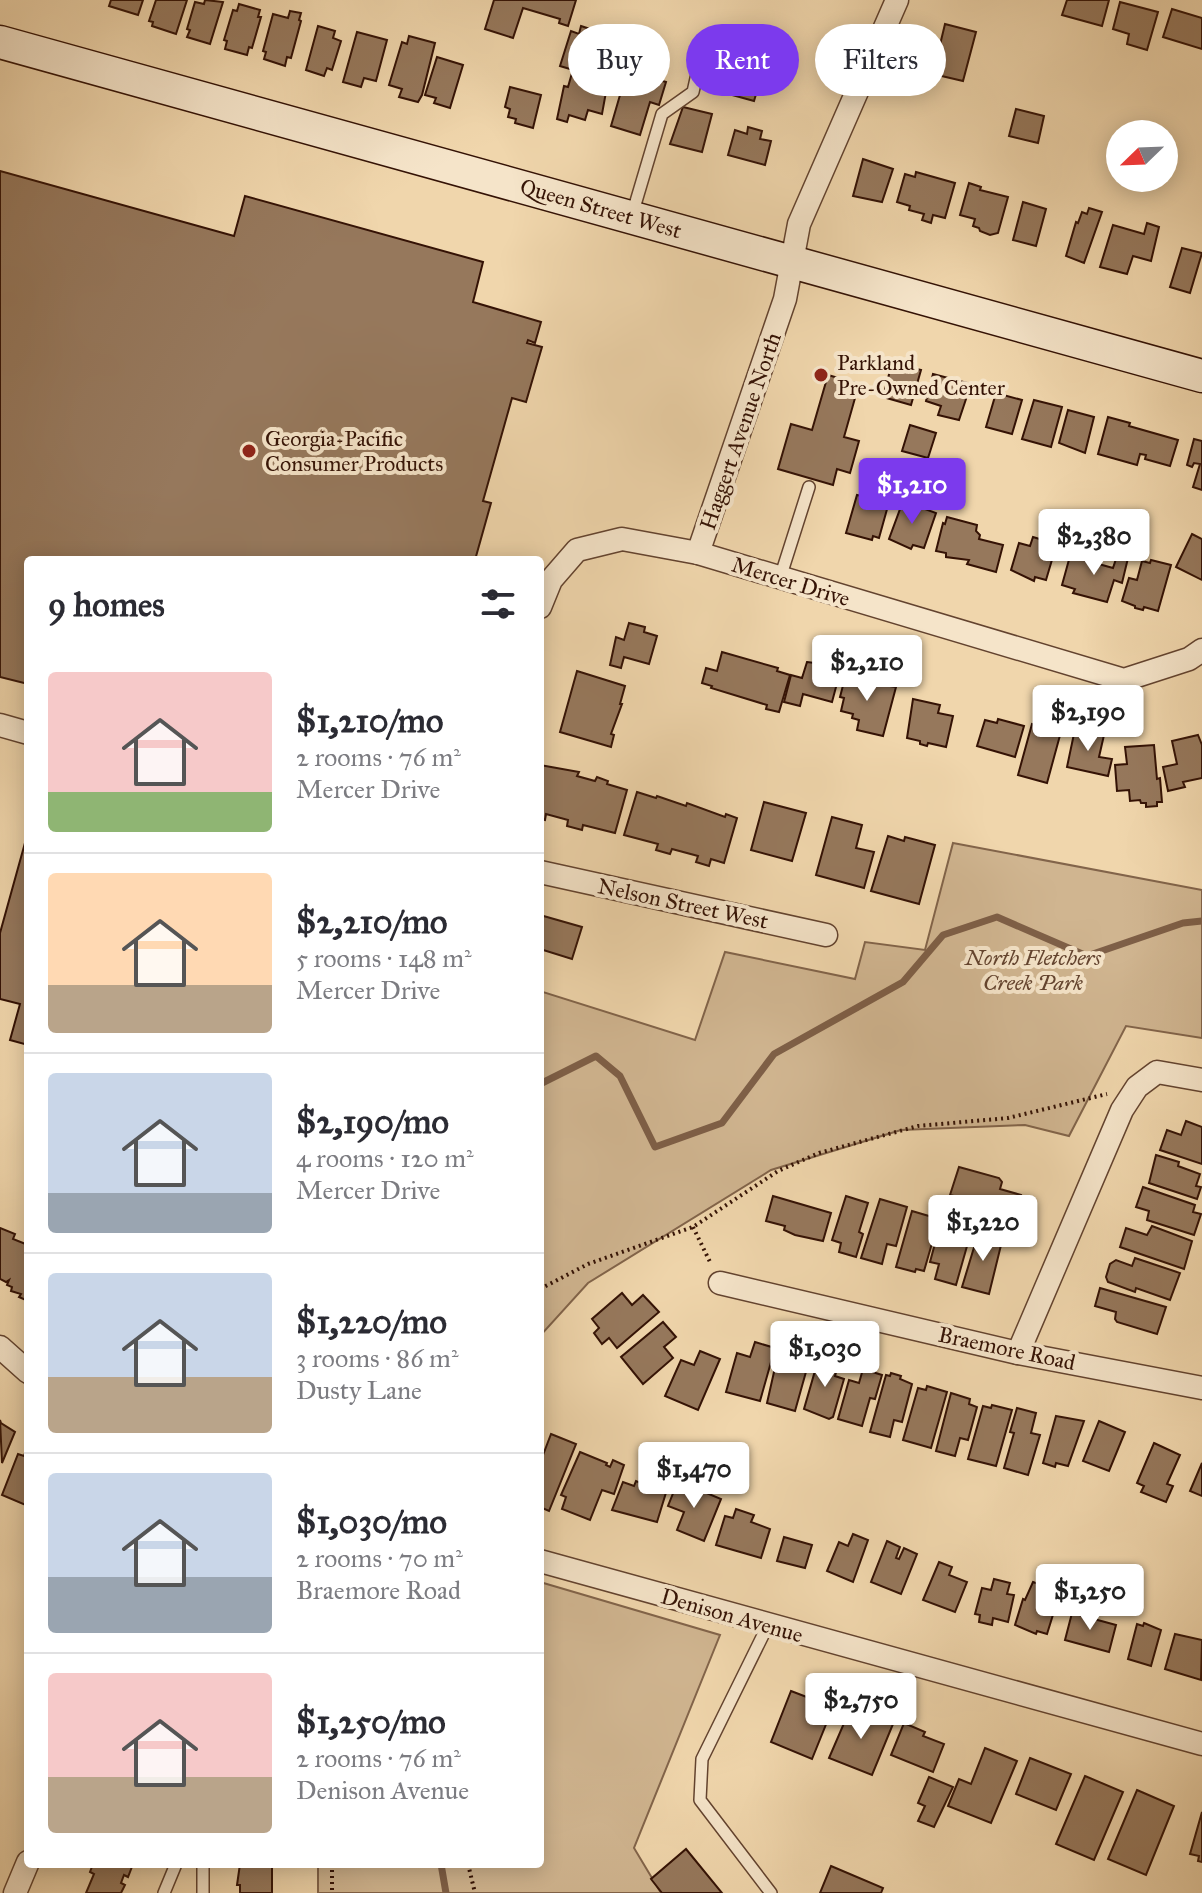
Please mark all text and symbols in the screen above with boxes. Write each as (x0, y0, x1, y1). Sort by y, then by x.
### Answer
chip: Buy (568, 24, 670, 96)
chip: Rent (686, 24, 799, 96)
chip: Filters (815, 24, 946, 96)
north arrow (1106, 120, 1178, 192)
map controls (1106, 120, 1178, 192)
street label: Queen Street West (517, 173, 685, 244)
street label: Haggert Avenue North (694, 329, 787, 534)
place label: Parkland Pre-Owned Center (837, 349, 1006, 401)
marker: Parkland Pre-Owned Center (812, 366, 830, 384)
place label: Georgia-Pacific Consumer Products (265, 425, 443, 477)
marker: Georgia-Pacific Consumer Products (240, 442, 258, 460)
pin: $1,210 (847, 458, 977, 526)
text: $1,210 (877, 468, 947, 500)
pin: $2,380 (1029, 509, 1159, 577)
text: $2,380 (1056, 519, 1132, 551)
street label: Mercer Drive (729, 551, 853, 612)
icon: filters (476, 582, 520, 626)
text: 9 homes (48, 584, 165, 625)
pin: $2,210 (802, 635, 932, 703)
text: $2,210 (830, 645, 904, 677)
pin: $2,190 (1023, 685, 1153, 753)
text: $2,190 (1051, 695, 1125, 727)
text: $1,210/mo (296, 700, 443, 741)
icon: home (112, 704, 208, 800)
text: 2 rooms · 76 m² (296, 741, 461, 773)
text: Mercer Drive (296, 773, 440, 805)
street label: Nelson Street West (595, 872, 771, 935)
text: $2,210/mo (296, 901, 448, 942)
icon: home (112, 905, 208, 1001)
text: 5 rooms · 148 m² (296, 942, 472, 974)
park label: North Fletchers Creek Park (963, 944, 1102, 996)
text: Mercer Drive (296, 974, 440, 1006)
text: $2,190/mo (296, 1101, 449, 1142)
icon: home (112, 1105, 208, 1201)
text: 4 rooms · 120 m² (296, 1142, 474, 1174)
text: Mercer Drive (296, 1174, 440, 1206)
pin: $1,220 (918, 1195, 1048, 1263)
text: $1,220 (946, 1205, 1020, 1237)
text: $1,220/mo (296, 1301, 447, 1342)
icon: home (112, 1305, 208, 1401)
pin: $1,030 (760, 1321, 890, 1389)
street label: Braemore Road (936, 1321, 1078, 1376)
text: $1,030 (788, 1331, 862, 1363)
text: 3 rooms · 86 m² (296, 1342, 459, 1374)
text: Dusty Lane (296, 1374, 422, 1406)
pin: $1,470 (629, 1442, 759, 1510)
text: $1,470 (656, 1452, 732, 1484)
text: $1,030/mo (296, 1501, 447, 1542)
icon: home (112, 1505, 208, 1601)
text: 2 rooms · 70 m² (296, 1542, 463, 1574)
pin: $1,250 (1025, 1564, 1155, 1632)
text: Braemore Road (296, 1574, 461, 1606)
text: $1,250 (1054, 1574, 1126, 1606)
street label: Denison Avenue (658, 1582, 806, 1649)
pin: $2,750 (796, 1673, 926, 1741)
text: $2,750 (823, 1683, 899, 1715)
text: $1,250/mo (296, 1701, 446, 1742)
icon: home (112, 1705, 208, 1801)
text: 2 rooms · 76 m² (296, 1742, 461, 1774)
text: Denison Avenue (296, 1774, 469, 1806)

